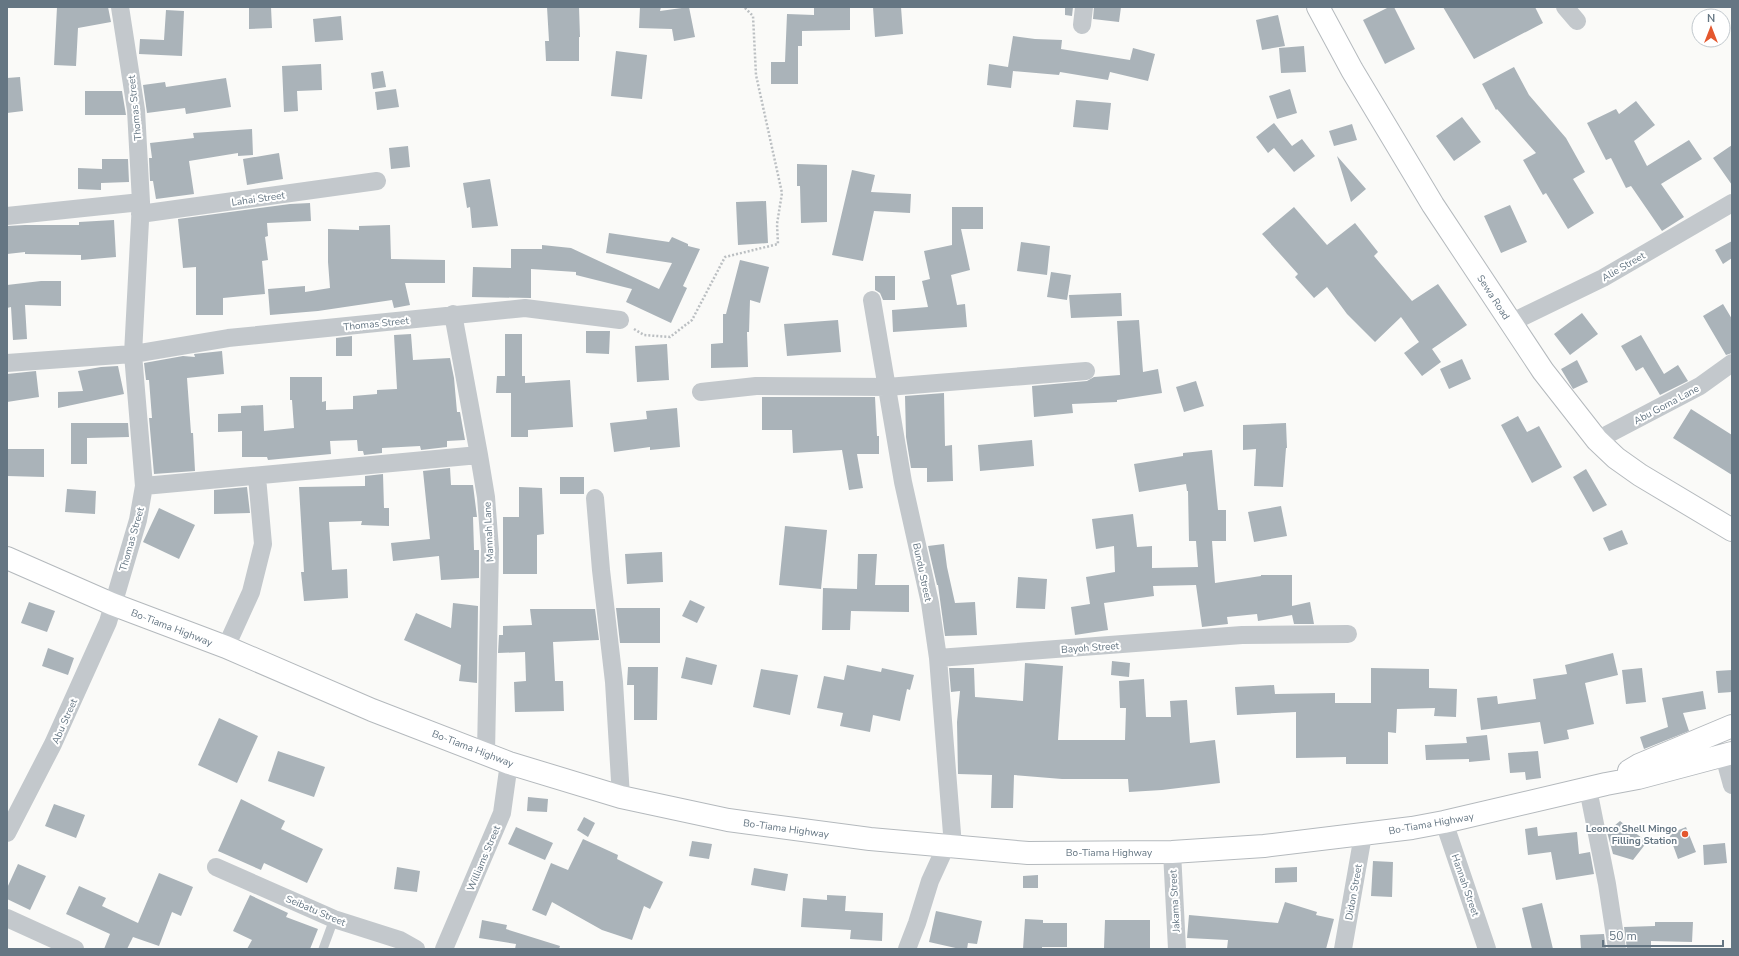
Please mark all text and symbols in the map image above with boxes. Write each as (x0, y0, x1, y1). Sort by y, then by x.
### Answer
north arrow (1691, 8, 1731, 48)
text: N (1707, 11, 1715, 26)
street label: Thomas Street (125, 74, 145, 141)
street label: Lahai Street (230, 188, 286, 210)
street label: Alie Street (1599, 249, 1648, 285)
street label: Sewa Road (1473, 272, 1513, 323)
street label: Thomas Street (343, 314, 410, 334)
street label: Abu Goma Lane (1631, 382, 1702, 428)
street label: Mannah Lane (480, 501, 498, 563)
street label: Thomas Street (116, 505, 148, 573)
street label: Bundu Street (909, 542, 935, 603)
street label: Bo-Tiama Highway (129, 606, 215, 650)
street label: Bayoh Street (1061, 639, 1120, 657)
street label: Abu Street (49, 696, 81, 746)
street label: Bo-Tiama Highway (430, 727, 516, 771)
street label: Bo-Tiama Highway (1387, 809, 1476, 838)
street label: Bo-Tiama Highway (742, 816, 830, 842)
place label: Leonco Shell Mingo Filling Station (1586, 822, 1677, 848)
street label: Williams Street (464, 823, 504, 893)
marker: Leonco Shell Mingo Filling Station (1680, 829, 1690, 839)
street label: Bo-Tiama Highway (1066, 846, 1153, 860)
street label: Hannah Street (1448, 852, 1482, 919)
street label: Didon Street (1342, 863, 1366, 921)
street label: Jakama Street (1166, 869, 1184, 934)
street label: Seibatu Street (283, 892, 348, 930)
scale bar (1603, 922, 1723, 948)
text: 50 m (1609, 928, 1637, 944)

